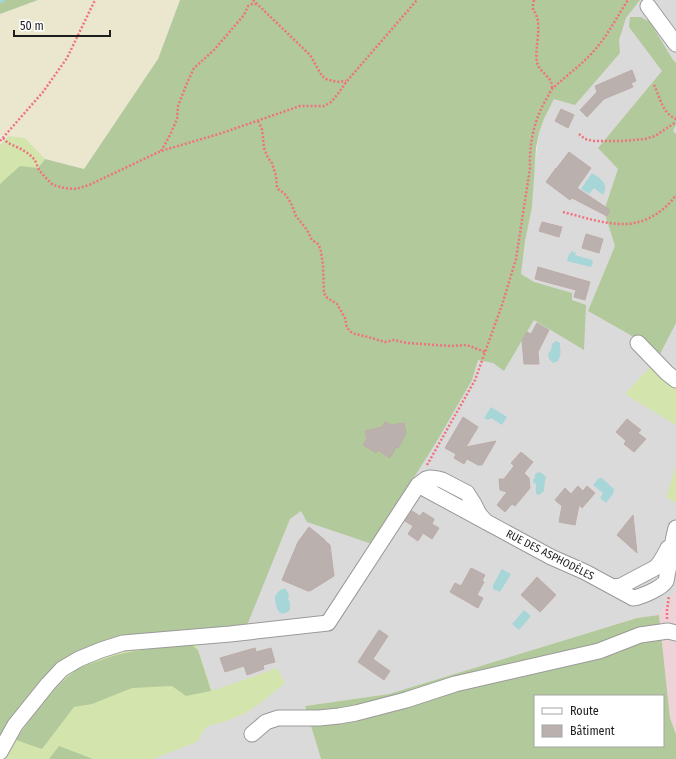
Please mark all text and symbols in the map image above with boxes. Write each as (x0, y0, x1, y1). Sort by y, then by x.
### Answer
scale bar (14, 12, 110, 38)
text: 50 m (20, 19, 44, 33)
street label: RUE DES ASPHODÈLES (504, 526, 597, 583)
legend (534, 695, 664, 747)
text: Route (570, 704, 599, 718)
text: Bâtiment (570, 724, 615, 738)

